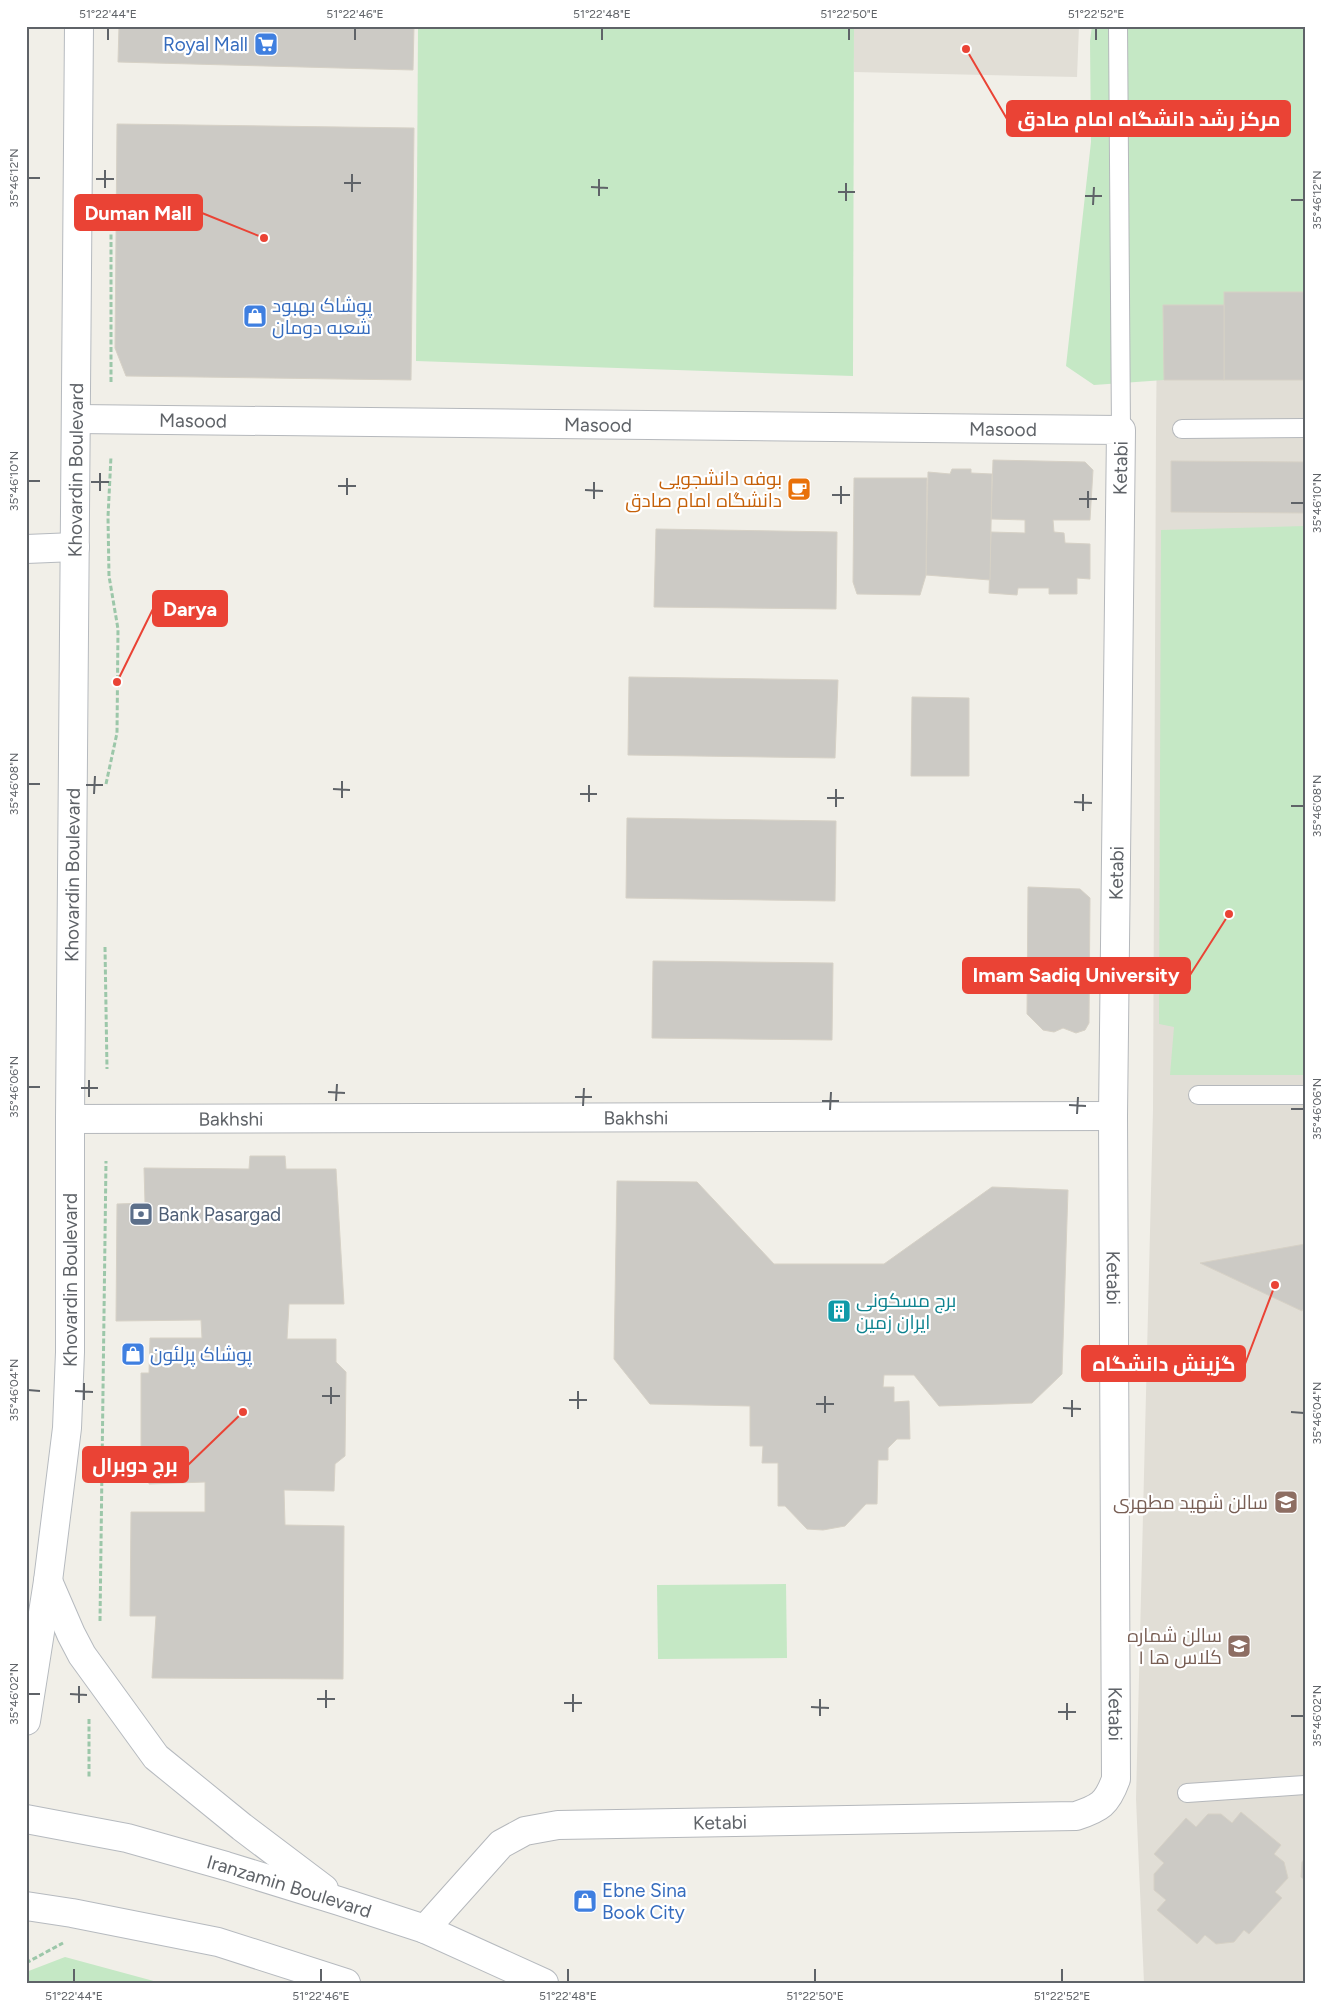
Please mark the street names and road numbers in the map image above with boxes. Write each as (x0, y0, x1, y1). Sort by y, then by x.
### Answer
street label: Khovardin Boulevard (64, 383, 88, 557)
street label: Masood (159, 409, 227, 433)
street label: Masood (564, 413, 632, 437)
street label: Masood (969, 417, 1037, 441)
street label: Ketabi (1109, 441, 1132, 495)
street label: Khovardin Boulevard (60, 788, 85, 962)
street label: Ketabi (1105, 846, 1128, 900)
street label: Bakhshi (603, 1106, 669, 1129)
street label: Bakhshi (198, 1107, 264, 1131)
street label: Khovardin Boulevard (58, 1193, 82, 1368)
street label: Ketabi (1102, 1251, 1125, 1305)
street label: Ketabi (1104, 1687, 1127, 1741)
street label: Ketabi (693, 1811, 747, 1834)
street label: Iranzamin Boulevard (204, 1850, 374, 1923)

